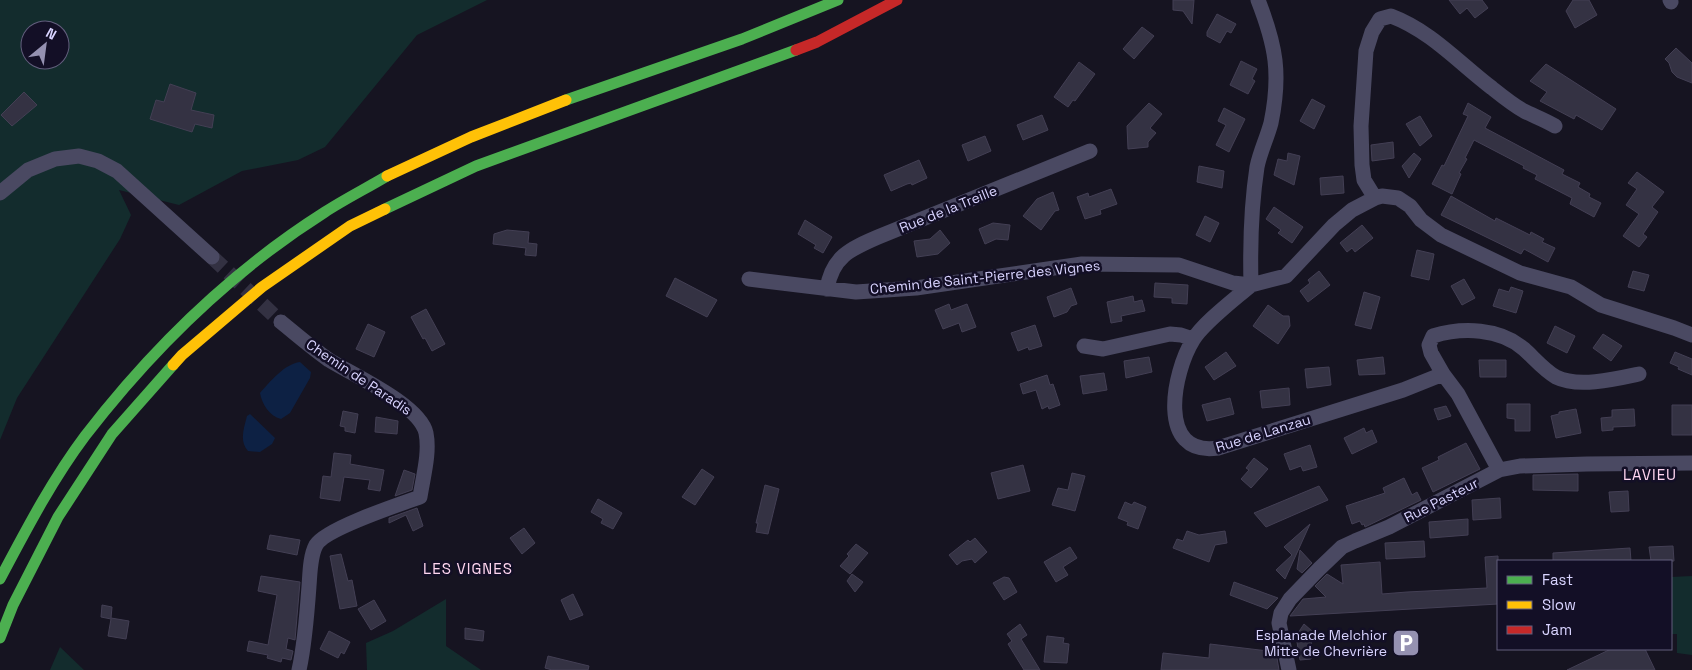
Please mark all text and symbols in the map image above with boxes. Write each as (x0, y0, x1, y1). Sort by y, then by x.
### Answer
north arrow (20, 20, 70, 70)
text: N (43, 23, 60, 44)
street label: Rue de la Treille (896, 181, 1000, 237)
street label: Chemin de Saint-Pierre des Vignes (869, 256, 1101, 298)
street label: Chemin de Paradis (303, 335, 415, 419)
street label: Rue de Lanzau (1213, 410, 1313, 456)
district label: LAVIEU (1623, 465, 1677, 484)
street label: Rue Pasteur (1401, 474, 1481, 526)
district label: LES VIGNES (423, 559, 513, 578)
legend (1497, 560, 1672, 650)
text: Fast (1542, 570, 1573, 589)
text: Slow (1542, 595, 1576, 614)
text: Jam (1542, 620, 1572, 639)
place label: Esplanade Melchior Mitte de Chevrière (1256, 626, 1387, 660)
parking icon: Esplanade Melchior Mitte de Chevrière (1391, 628, 1421, 658)

